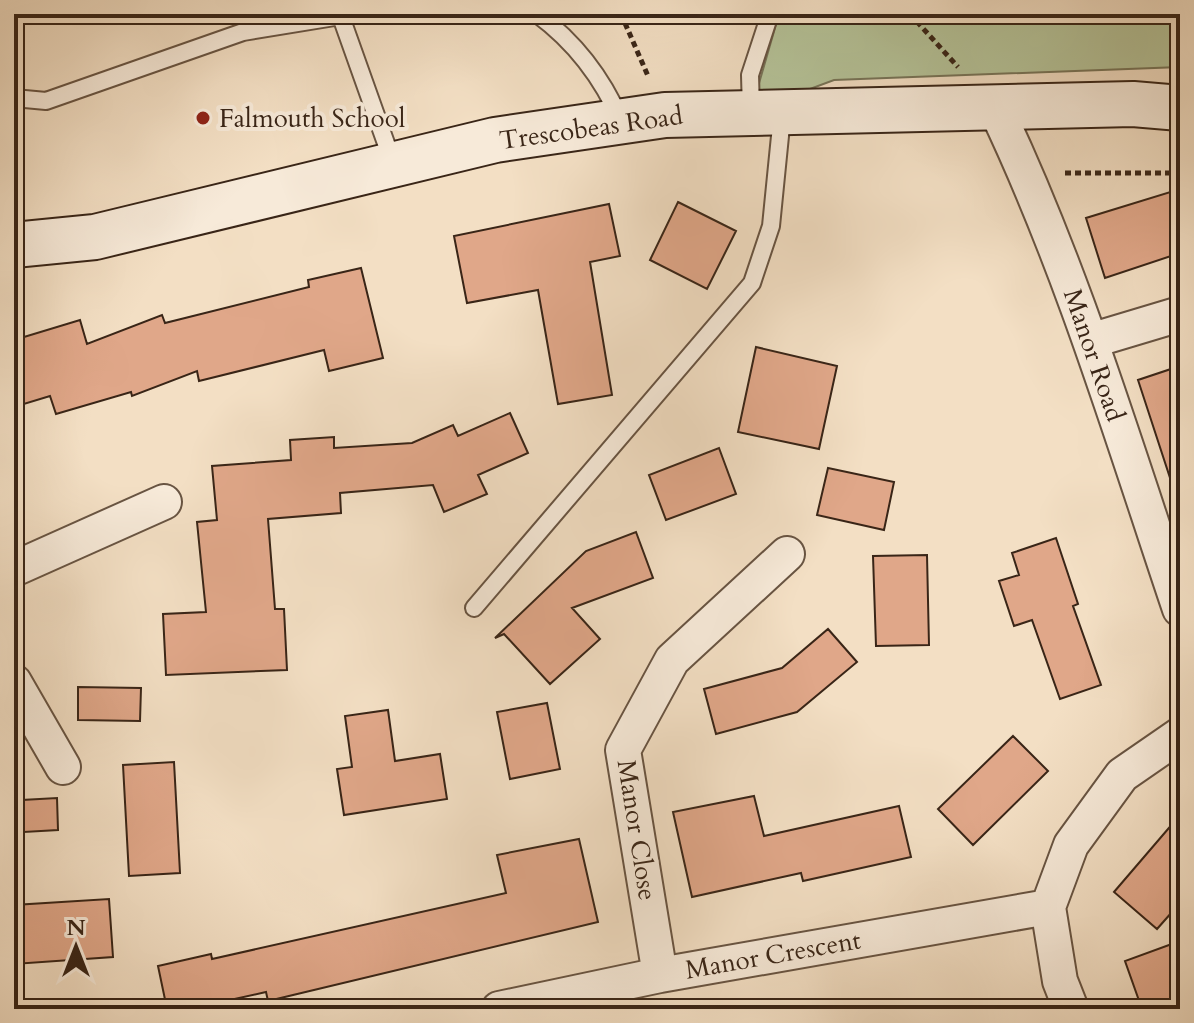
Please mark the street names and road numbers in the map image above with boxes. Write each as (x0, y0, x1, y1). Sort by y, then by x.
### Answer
street label: Trescobeas Road (497, 98, 685, 158)
street label: Manor Road (1055, 284, 1133, 426)
street label: Manor Close (609, 757, 665, 903)
street label: Manor Crescent (683, 922, 863, 988)

